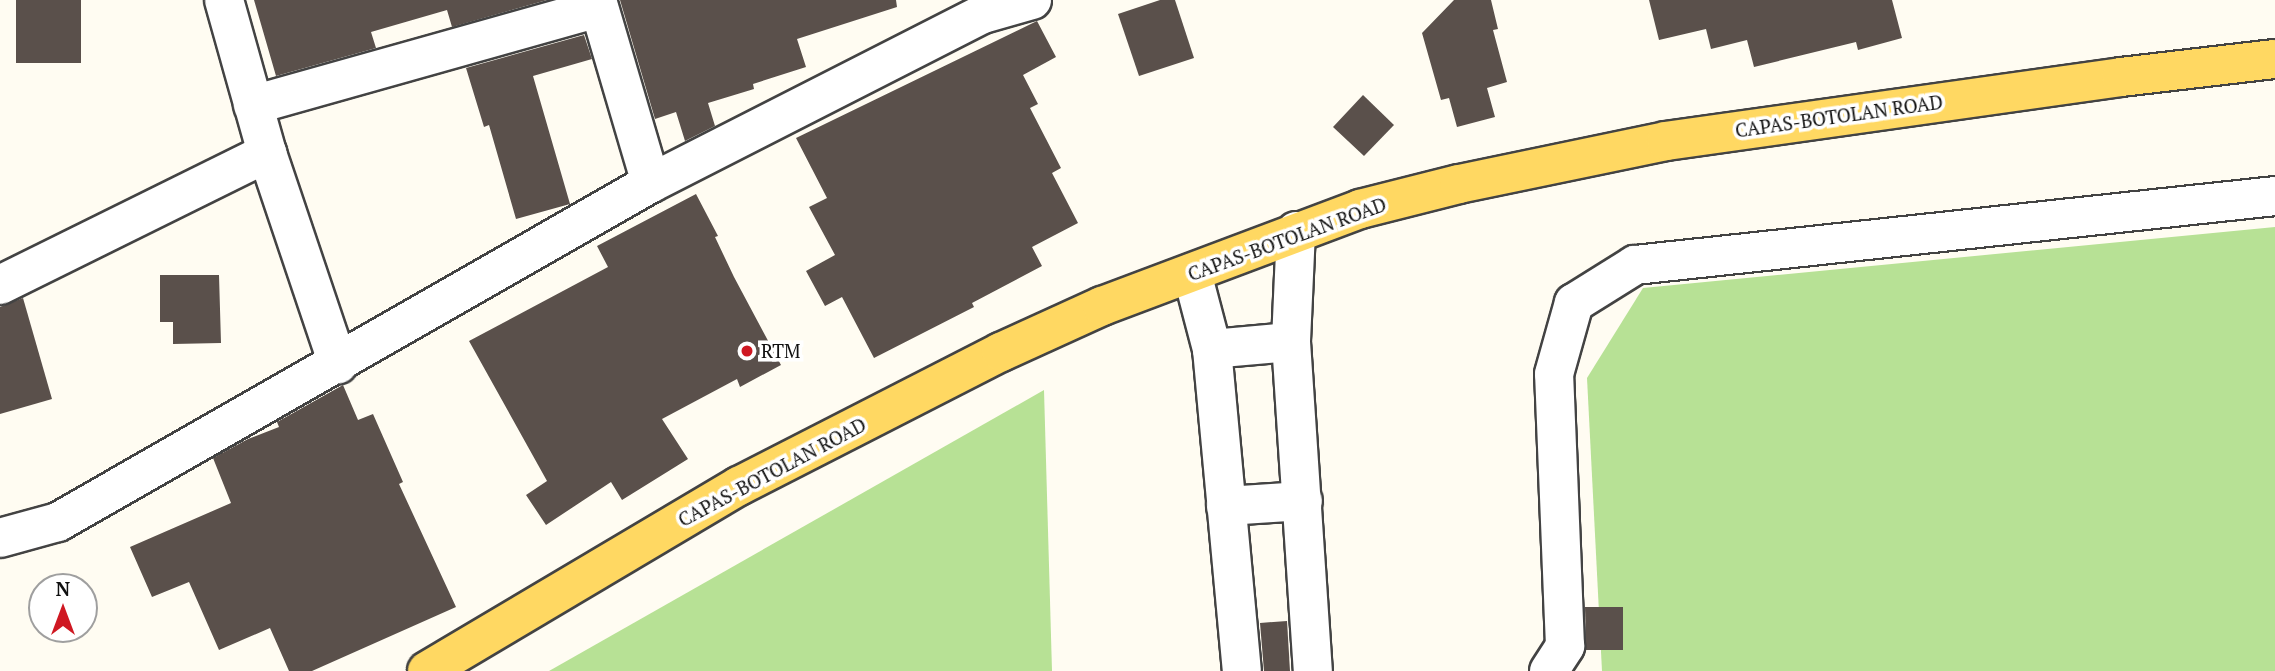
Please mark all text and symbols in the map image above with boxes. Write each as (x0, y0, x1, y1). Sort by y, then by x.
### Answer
street label: CAPAS-BOTOLAN ROAD (1734, 90, 1944, 142)
street label: CAPAS-BOTOLAN ROAD (1185, 192, 1389, 286)
place label: RTM (761, 340, 800, 362)
marker: RTM (739, 343, 755, 359)
street label: CAPAS-BOTOLAN ROAD (674, 413, 870, 531)
north arrow (28, 573, 98, 643)
text: N (56, 576, 70, 601)

